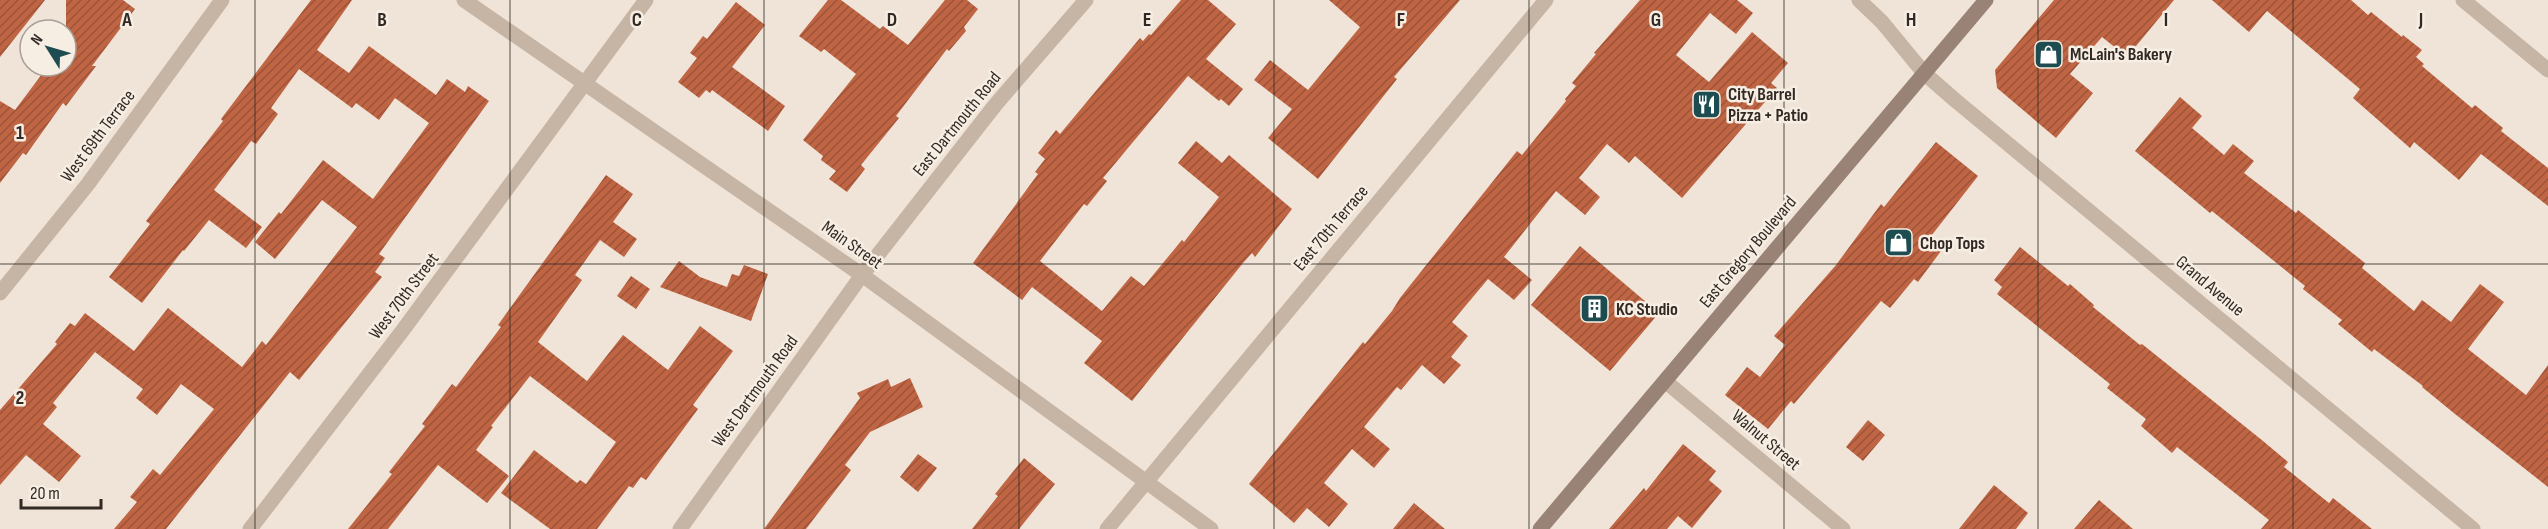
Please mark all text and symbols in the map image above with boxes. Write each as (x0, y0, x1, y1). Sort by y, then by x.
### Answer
text: A (121, 8, 132, 32)
text: B (377, 8, 387, 32)
text: C (632, 8, 642, 32)
text: D (887, 8, 897, 32)
text: E (1143, 8, 1151, 32)
text: F (1397, 8, 1405, 32)
text: G (1651, 8, 1661, 32)
text: H (1906, 8, 1916, 32)
text: I (2164, 8, 2168, 32)
text: J (2418, 8, 2423, 32)
north arrow (18, 18, 78, 78)
text: N (27, 31, 47, 49)
shop icon: McLain's Bakery (2033, 38, 2065, 70)
place label: McLain's Bakery (2070, 44, 2172, 65)
street label: East Dartmouth Road (909, 68, 1005, 180)
place label: City Barrel Pizza + Patio (1728, 84, 1808, 126)
street label: West 69th Terrace (56, 86, 140, 186)
restaurant icon: City Barrel Pizza + Patio (1691, 88, 1723, 120)
text: 1 (16, 121, 24, 145)
street label: East 70th Terrace (1289, 181, 1373, 275)
street label: East Gregory Boulevard (1695, 192, 1801, 312)
street label: Main Street (818, 216, 887, 274)
shop icon: Chop Tops (1883, 227, 1915, 259)
place label: Chop Tops (1920, 233, 1985, 254)
street label: West 70th Street (365, 248, 444, 343)
street label: Grand Avenue (2171, 251, 2249, 321)
building icon: KC Studio (1579, 293, 1611, 325)
place label: KC Studio (1616, 299, 1678, 320)
street label: West Dartmouth Road (708, 331, 802, 451)
text: 2 (16, 386, 24, 410)
street label: Walnut Street (1727, 405, 1805, 475)
scale bar (21, 472, 100, 510)
text: 20 m (30, 483, 60, 504)

